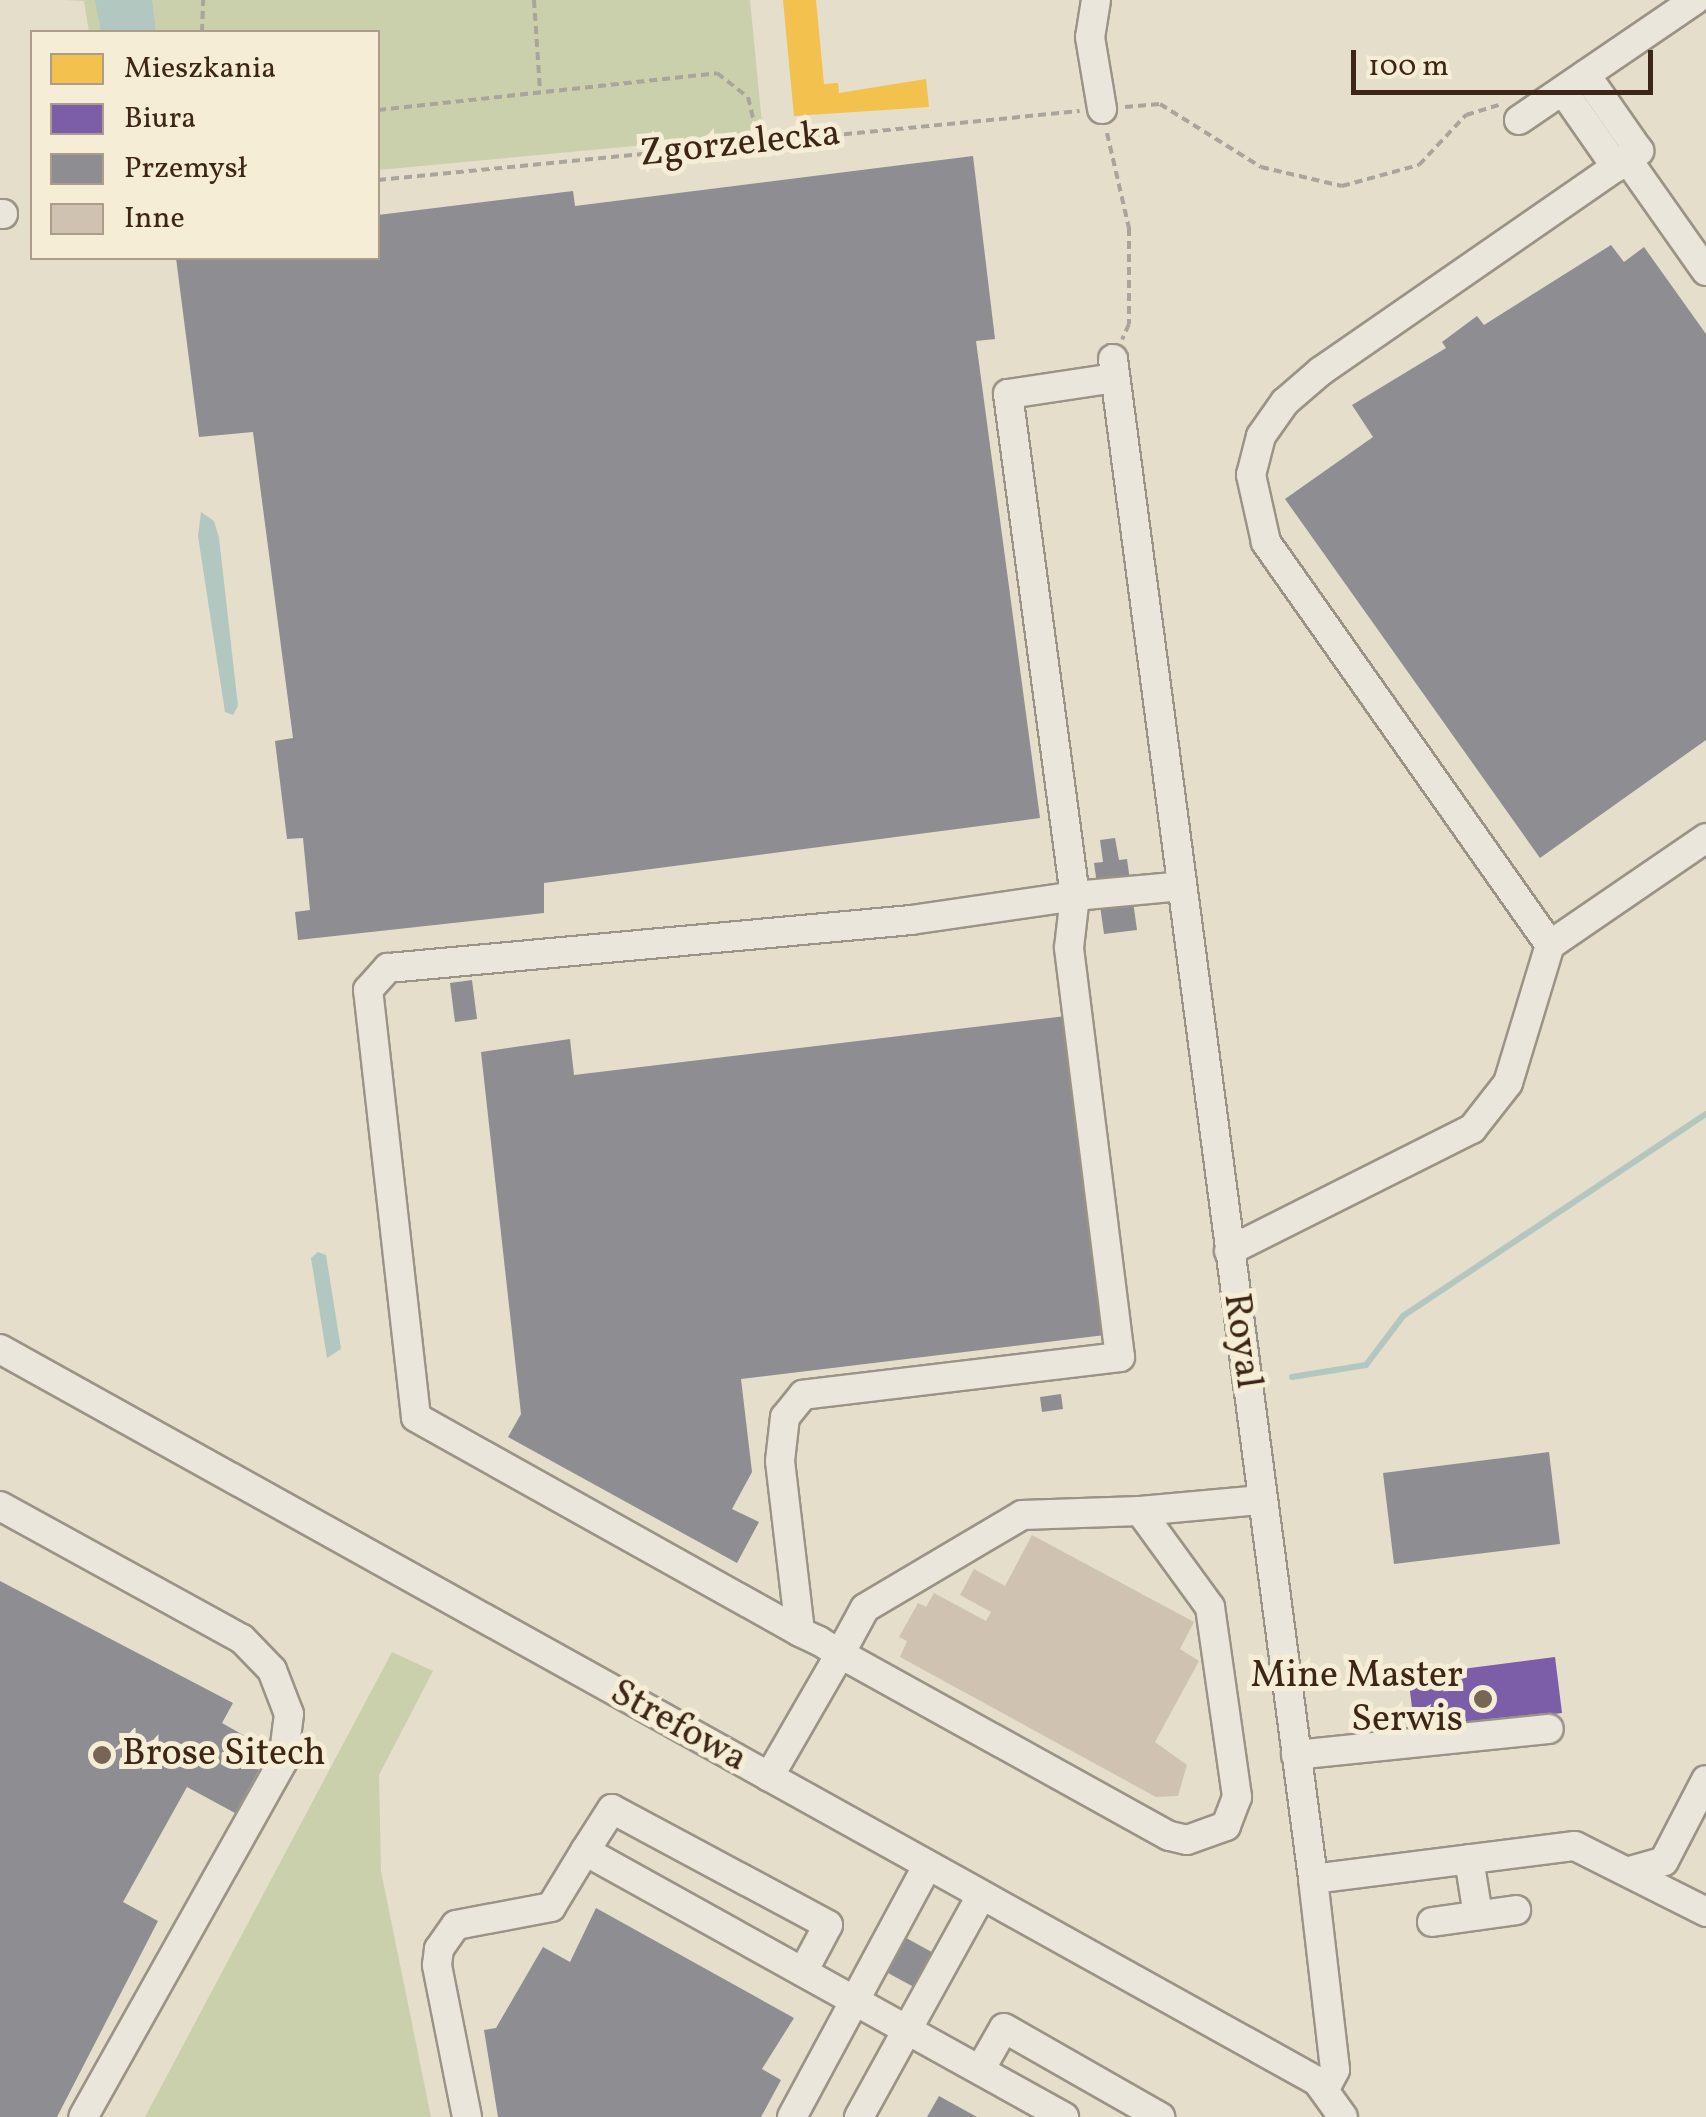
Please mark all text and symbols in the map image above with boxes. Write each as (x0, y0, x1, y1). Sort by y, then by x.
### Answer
legend (30, 30, 380, 260)
scale bar (1356, 30, 1658, 92)
text: 100 m (1368, 46, 1449, 88)
text: Mieszkania (124, 48, 276, 90)
text: Biura (124, 98, 196, 140)
street label: Zgorzelecka (637, 112, 843, 178)
text: Przemysł (124, 148, 247, 190)
text: Inne (124, 198, 185, 240)
street label: Royal (1212, 1290, 1270, 1392)
place label: Mine Master Serwis (1250, 1654, 1463, 1744)
street label: Strefowa (602, 1671, 754, 1783)
marker: Mine Master Serwis (1472, 1688, 1494, 1710)
place label: Brose Sitech (122, 1732, 326, 1778)
marker: Brose Sitech (91, 1744, 113, 1766)

